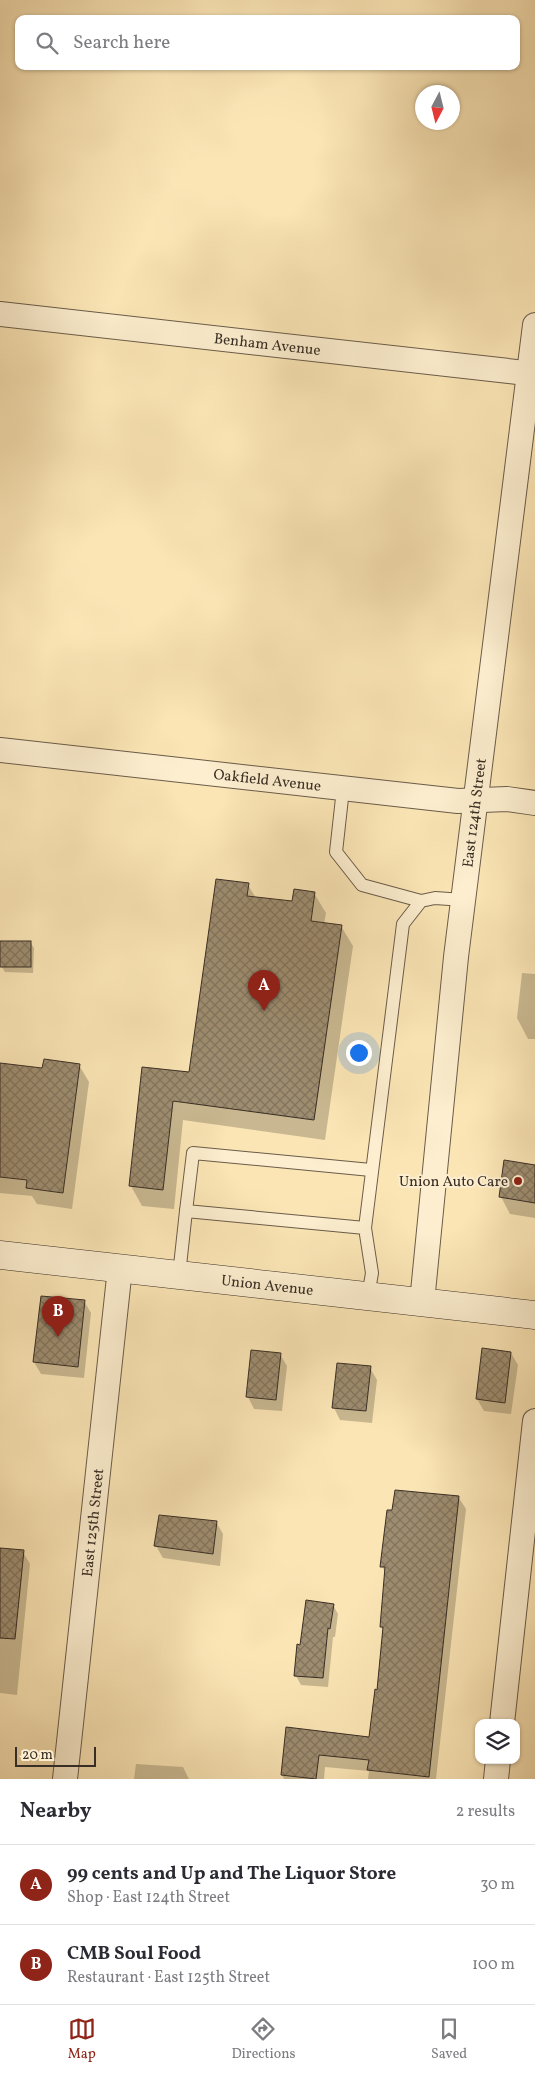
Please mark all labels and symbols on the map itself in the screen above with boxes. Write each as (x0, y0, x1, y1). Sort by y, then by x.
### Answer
north arrow (415, 85, 460, 130)
street label: Benham Avenue (213, 329, 322, 362)
street label: East 124th Street (458, 757, 493, 869)
street label: Oakfield Avenue (212, 765, 322, 798)
pin: A (248, 970, 280, 1011)
your location (346, 1040, 372, 1066)
place label: Union Auto Care (399, 1172, 508, 1193)
marker: Union Auto Care (512, 1175, 524, 1187)
street label: Union Avenue (220, 1271, 314, 1302)
pin: B (42, 1296, 74, 1337)
street label: East 125th Street (78, 1467, 110, 1578)
scale bar (15, 1744, 96, 1767)

